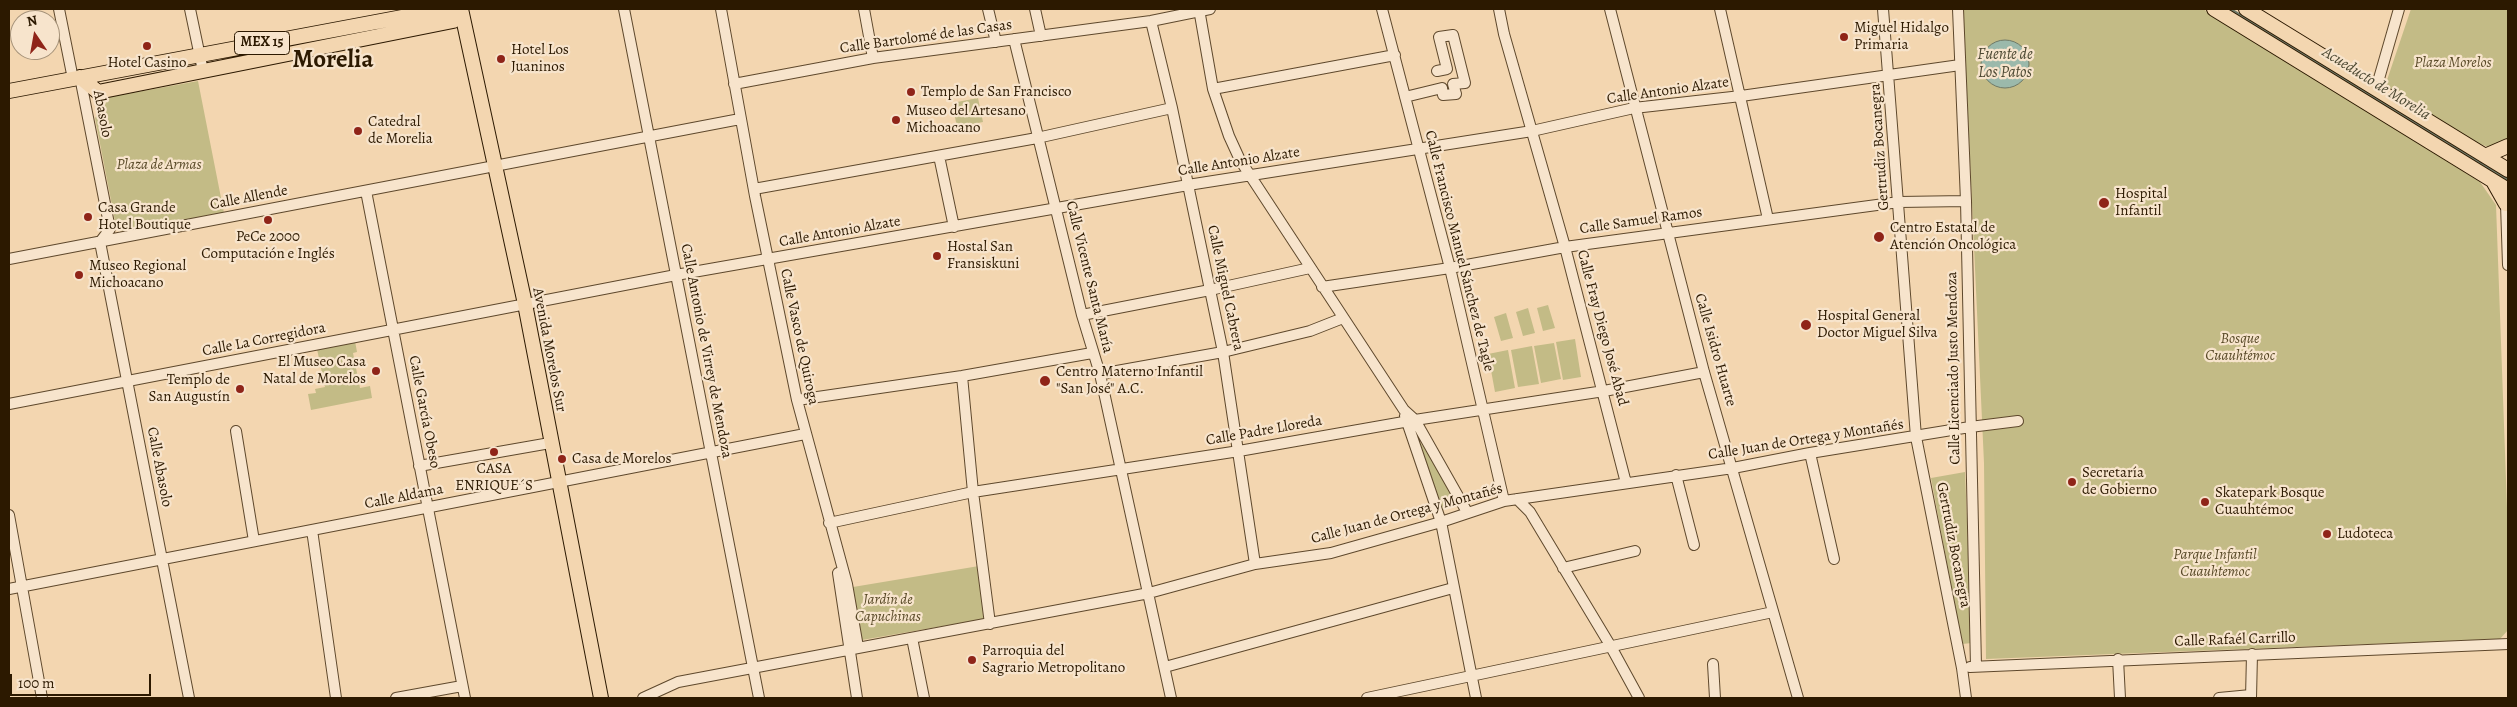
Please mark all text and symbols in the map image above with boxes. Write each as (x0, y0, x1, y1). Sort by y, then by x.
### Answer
north arrow (10, 10, 60, 60)
text: N (25, 10, 39, 31)
street label: Calle Bartolomé de las Casas (839, 16, 1013, 58)
place label: Miguel Hidalgo Primaria (1854, 19, 1949, 54)
marker: Miguel Hidalgo Primaria (1838, 31, 1850, 43)
road number: MEX 15 (234, 32, 290, 54)
marker: Hotel Casino (141, 40, 153, 52)
place label: Hotel Los Juaninos (511, 41, 569, 76)
water label: Acueducto de Morelia (2318, 43, 2434, 125)
water label: Fuente de Los Patos (1977, 45, 2033, 83)
district label: Morelia (293, 46, 373, 76)
marker: Hotel Los Juaninos (495, 53, 507, 65)
place label: Hotel Casino (107, 54, 187, 72)
park label: Plaza Morelos (2414, 54, 2492, 72)
street label: Calle Antonio Alzate (1606, 74, 1730, 108)
place label: Templo de San Francisco (921, 83, 1071, 101)
street label: Gertrudiz Bocanegra (1867, 83, 1893, 211)
marker: Templo de San Francisco (905, 86, 917, 98)
street label: Abasolo (89, 89, 115, 139)
place label: Museo del Artesano Michoacano (906, 102, 1026, 137)
place label: Catedral de Morelia (368, 113, 433, 148)
marker: Museo del Artesano Michoacano (890, 114, 902, 126)
marker: Catedral de Morelia (352, 125, 364, 137)
street label: Calle Francisco Manuel Sánchez de Tagle (1420, 129, 1498, 373)
street label: Calle Antonio Alzate (1177, 143, 1301, 181)
park label: Plaza de Armas (116, 156, 202, 174)
street label: Calle Allende (209, 182, 289, 214)
place label: Hospital Infantil (2115, 185, 2167, 220)
marker: Hospital Infantil (2097, 196, 2111, 210)
place label: Casa Grande Hotel Boutique (98, 199, 191, 234)
street label: Calle Vicente Santa María (1061, 199, 1117, 355)
street label: Calle Samuel Ramos (1578, 203, 1704, 239)
marker: Casa Grande Hotel Boutique (82, 211, 94, 223)
street label: Calle Antonio Alzate (778, 212, 902, 252)
marker: PeCe 2000 Computación e Inglés (262, 214, 274, 226)
place label: Centro Estatal de Atención Oncológica (1890, 219, 2016, 254)
street label: Calle Miguel Cabrera (1203, 224, 1247, 352)
place label: PeCe 2000 Computación e Inglés (201, 228, 335, 263)
marker: Centro Estatal de Atención Oncológica (1872, 230, 1886, 244)
place label: Hostal San Fransiskuni (947, 238, 1019, 273)
street label: Calle Antonio de Virrey de Mendoza (676, 242, 736, 460)
street label: Calle Fray Diego José Abad (1573, 248, 1631, 408)
marker: Hostal San Fransiskuni (931, 250, 943, 262)
place label: Museo Regional Michoacano (89, 257, 186, 292)
street label: Calle Vasco de Quiroga (776, 267, 822, 407)
marker: Museo Regional Michoacano (73, 269, 85, 281)
street label: Calle Licenciado Justo Mendoza (1943, 271, 1965, 465)
street label: Avenida Morelos Sur (528, 286, 570, 414)
street label: Calle Isidro Huarte (1690, 291, 1740, 409)
place label: Hospital General Doctor Miguel Silva (1817, 307, 1937, 342)
marker: Hospital General Doctor Miguel Silva (1799, 318, 1813, 332)
street label: Calle La Corregidora (201, 319, 327, 361)
park label: Bosque Cuauhtémoc (2205, 330, 2275, 365)
place label: El Museo Casa Natal de Morelos (263, 353, 366, 388)
street label: Calle García Obeso (404, 354, 444, 470)
place label: Centro Materno Infantil "San José" A.C. (1056, 363, 1203, 398)
marker: El Museo Casa Natal de Morelos (370, 365, 382, 377)
place label: Templo de San Augustín (149, 371, 230, 406)
marker: Centro Materno Infantil "San José" A.C. (1038, 374, 1052, 388)
marker: Templo de San Augustín (234, 383, 246, 395)
street label: Calle Padre Lloreda (1204, 412, 1324, 450)
street label: Calle Juan de Ortega y Montañés (1707, 416, 1905, 464)
street label: Calle Abasolo (142, 425, 176, 509)
marker: CASA ENRIQUE´S (488, 446, 500, 458)
place label: Casa de Morelos (572, 450, 671, 468)
marker: Casa de Morelos (556, 453, 568, 465)
place label: CASA ENRIQUE´S (455, 460, 533, 495)
place label: Secretaría de Gobierno (2082, 464, 2157, 499)
marker: Secretaría de Gobierno (2066, 476, 2078, 488)
street label: Calle Juan de Ortega y Montañés (1309, 480, 1505, 548)
street label: Calle Aldama (363, 481, 445, 513)
street label: Gertrudiz Bocanegra (1932, 481, 1974, 609)
place label: Skatepark Bosque Cuauhtémoc (2215, 484, 2325, 519)
marker: Skatepark Bosque Cuauhtémoc (2199, 496, 2211, 508)
place label: Ludoteca (2337, 525, 2393, 543)
marker: Ludoteca (2321, 528, 2333, 540)
park label: Parque Infantil Cuauhtemoc (2173, 546, 2257, 581)
park label: Jardín de Capuchinas (855, 591, 921, 626)
street label: Calle Rafaél Carrillo (2174, 629, 2296, 651)
place label: Parroquia del Sagrario Metropolitano (982, 642, 1125, 677)
marker: Parroquia del Sagrario Metropolitano (966, 654, 978, 666)
scale bar (12, 664, 154, 696)
text: 100 m (18, 673, 55, 693)

